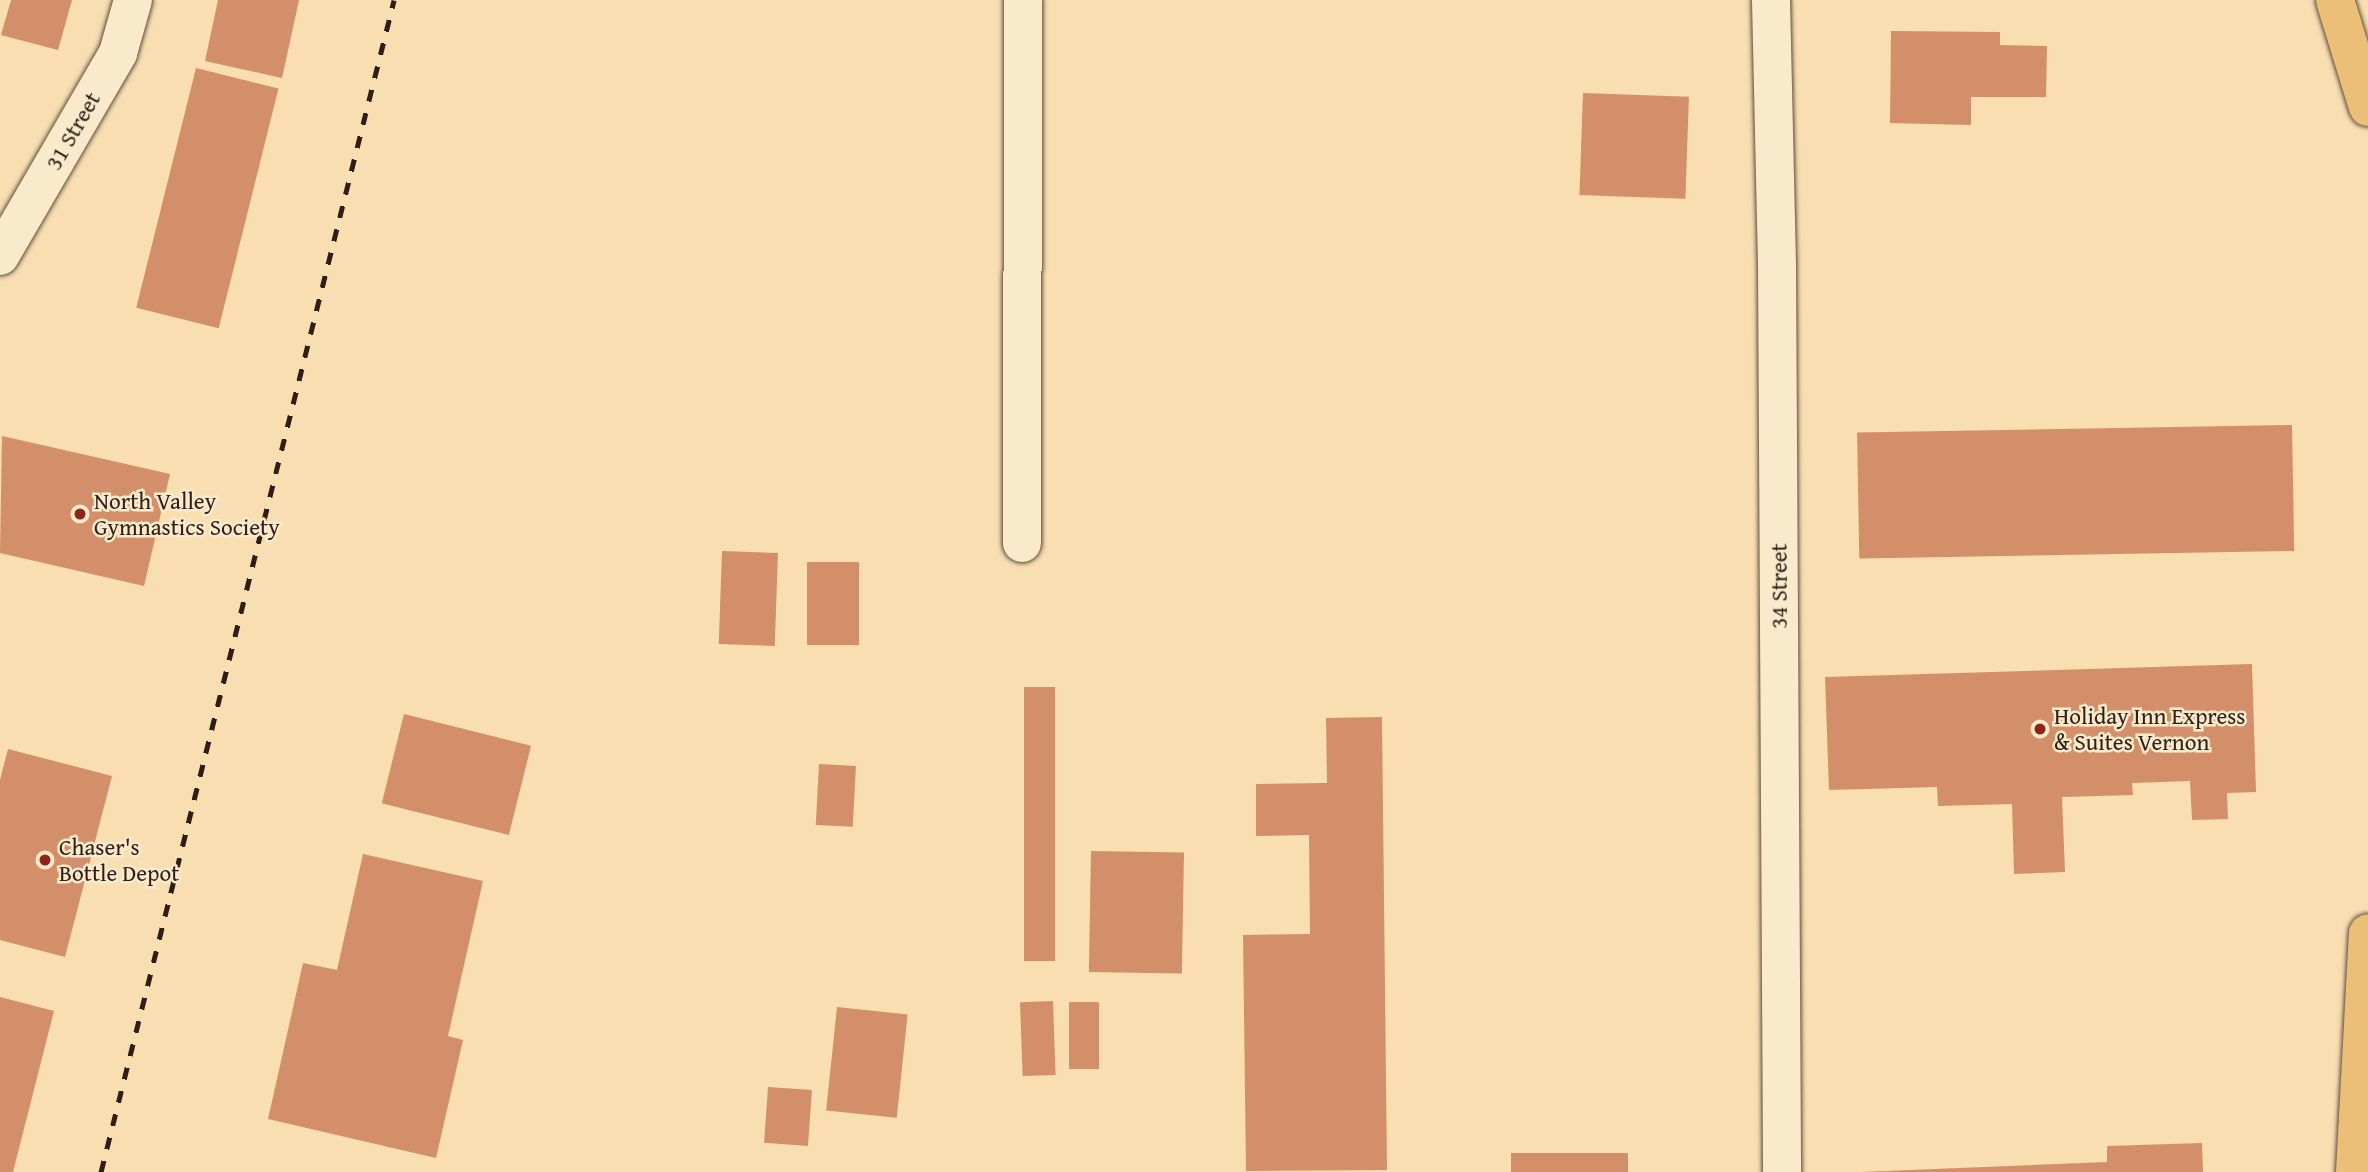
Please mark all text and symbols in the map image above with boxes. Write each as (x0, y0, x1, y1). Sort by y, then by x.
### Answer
street label: 31 Street (40, 87, 106, 175)
place label: North Valley Gymnastics Society (94, 487, 280, 541)
marker: North Valley Gymnastics Society (72, 506, 88, 522)
street label: 34 Street (1765, 543, 1793, 629)
place label: Holiday Inn Express & Suites Vernon (2054, 702, 2245, 756)
marker: Holiday Inn Express & Suites Vernon (2032, 721, 2048, 737)
place label: Chaser's Bottle Depot (59, 833, 179, 887)
marker: Chaser's Bottle Depot (37, 852, 53, 868)

